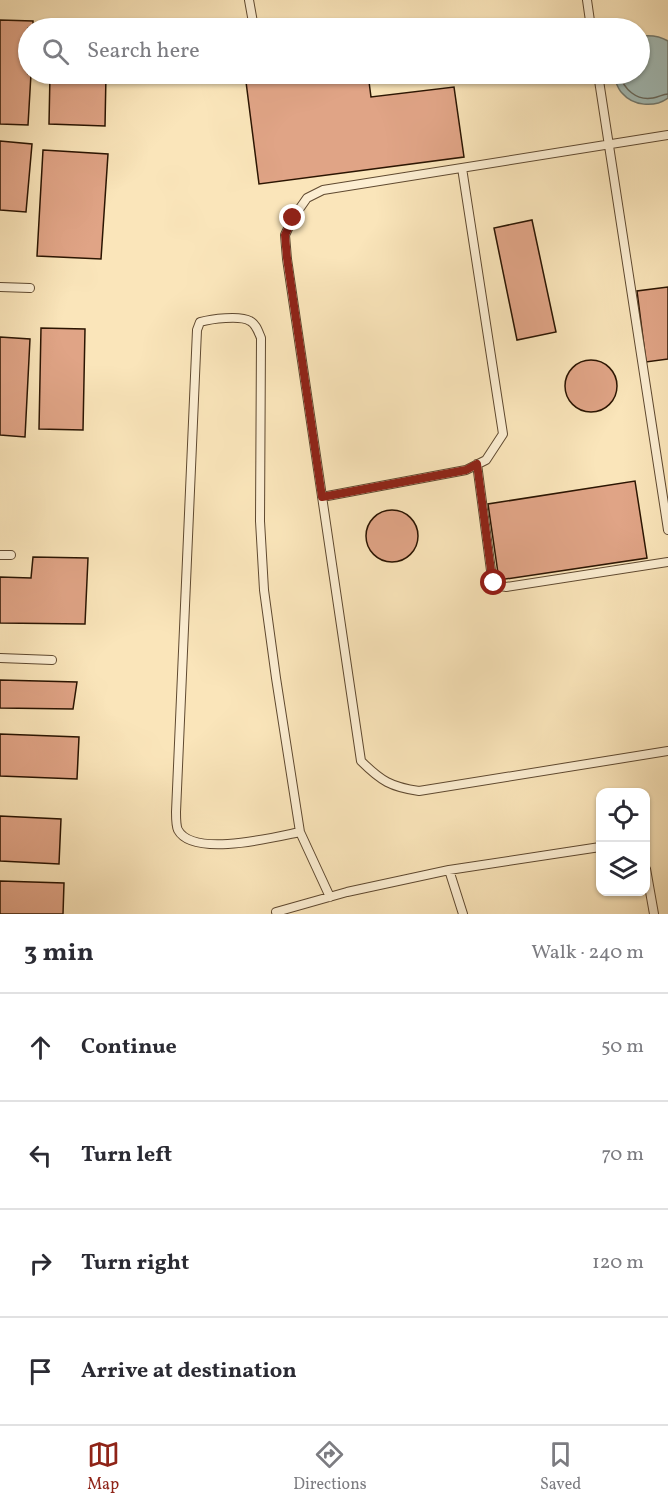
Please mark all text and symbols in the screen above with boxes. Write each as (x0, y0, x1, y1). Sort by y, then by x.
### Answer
search box (18, 18, 650, 84)
icon: search (39, 35, 72, 68)
text: Search here (87, 36, 200, 67)
route end (279, 204, 305, 230)
route start (480, 569, 506, 595)
map controls (596, 788, 650, 896)
button: locate (596, 788, 650, 842)
button: layers (596, 842, 650, 896)
text: 3 min (24, 935, 94, 971)
text: Walk · 240 m (531, 939, 644, 967)
icon: ahead (24, 1031, 57, 1064)
text: Continue (81, 1032, 177, 1063)
text: 50 m (601, 1033, 644, 1061)
icon: left (24, 1139, 57, 1172)
text: Turn left (81, 1140, 172, 1171)
text: 70 m (601, 1141, 644, 1169)
icon: right (24, 1247, 57, 1280)
text: Turn right (81, 1248, 189, 1279)
text: 120 m (592, 1249, 644, 1277)
icon: arrive (24, 1355, 57, 1388)
text: Arrive at destination (81, 1356, 297, 1387)
tab: Map (87, 1438, 120, 1496)
tab: Directions (293, 1438, 367, 1496)
tab: Saved (540, 1438, 581, 1496)

